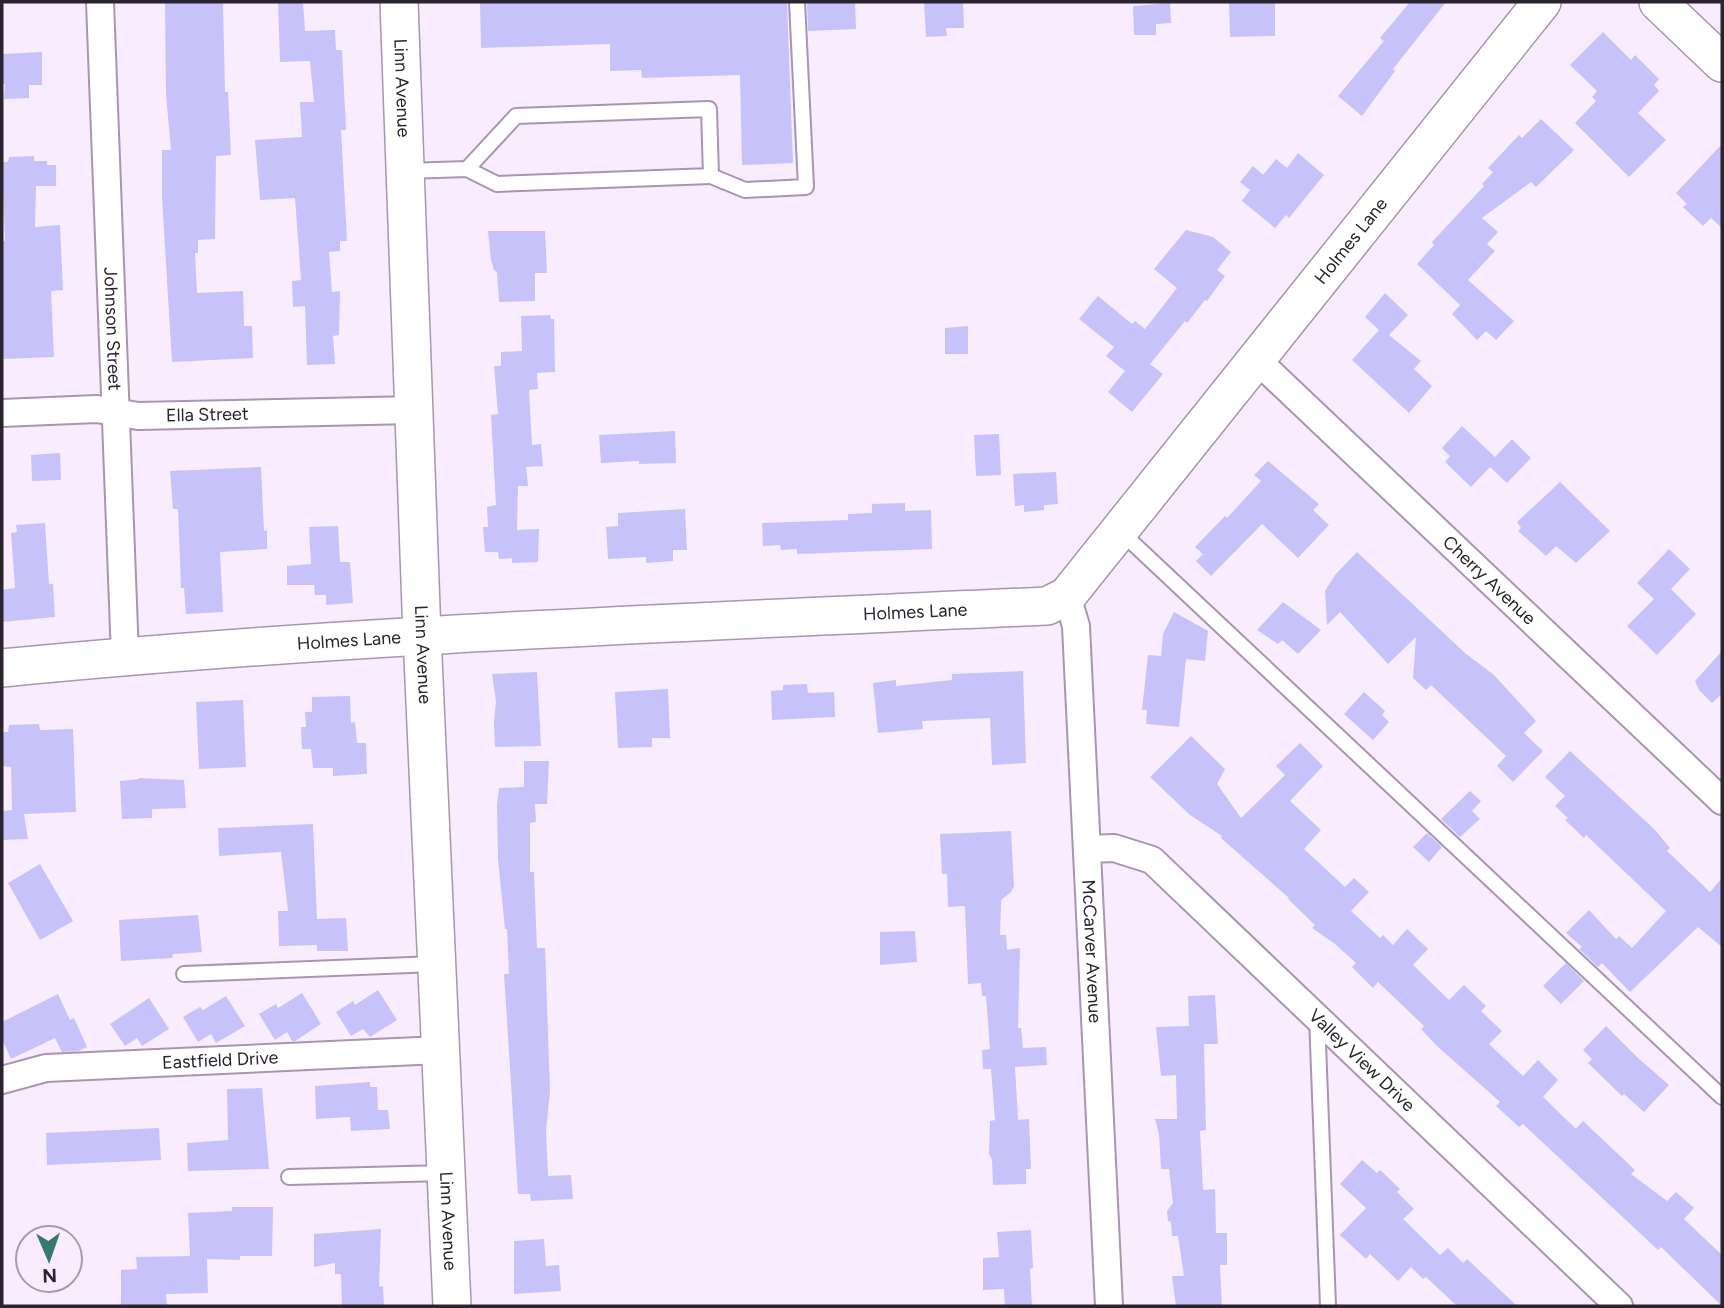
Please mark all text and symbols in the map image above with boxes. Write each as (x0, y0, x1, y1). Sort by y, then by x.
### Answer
street label: Linn Avenue (389, 38, 415, 138)
street label: Holmes Lane (1310, 193, 1392, 289)
street label: Johnson Street (99, 267, 126, 391)
street label: Ella Street (166, 403, 249, 426)
street label: Cherry Avenue (1438, 531, 1540, 630)
street label: Holmes Lane (863, 599, 968, 625)
street label: Linn Avenue (410, 605, 436, 705)
street label: Holmes Lane (296, 626, 402, 655)
street label: McCarver Avenue (1077, 879, 1106, 1024)
street label: Valley View Drive (1304, 1004, 1420, 1116)
street label: Eastfield Drive (162, 1046, 279, 1074)
street label: Linn Avenue (435, 1171, 461, 1271)
north arrow (14, 1224, 84, 1294)
text: N (42, 1264, 57, 1287)

